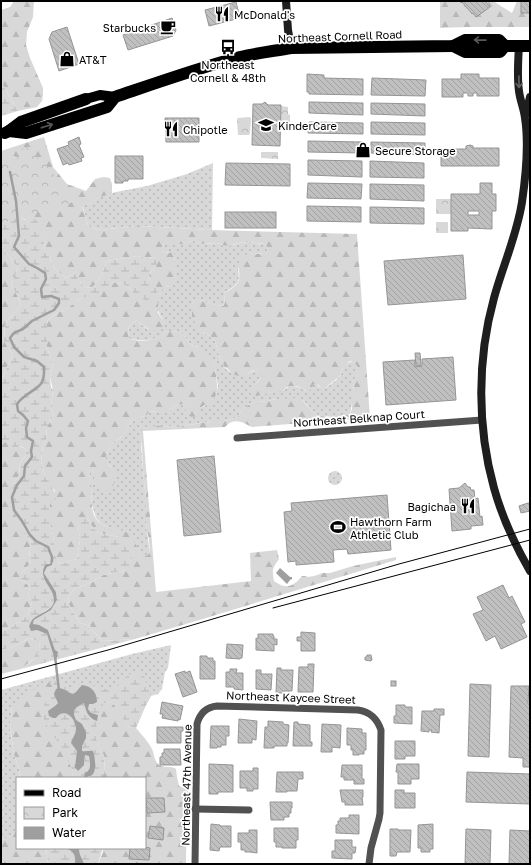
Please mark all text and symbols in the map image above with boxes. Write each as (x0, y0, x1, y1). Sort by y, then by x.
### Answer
restaurant icon: McDonald's (213, 5, 231, 23)
place label: McDonald's (234, 8, 295, 21)
cafe icon: Starbucks (159, 18, 177, 36)
place label: Starbucks (103, 21, 156, 34)
street label: Northeast Cornell Road (278, 27, 402, 45)
one-way arrow (474, 36, 487, 44)
bus stop icon: Northeast Cornell & 48th (219, 38, 237, 56)
shop icon: AT&T (58, 50, 76, 68)
place label: AT&T (79, 53, 107, 66)
place label: Northeast Cornell & 48th (190, 58, 266, 84)
one-way arrow (515, 75, 523, 88)
school or university icon: KinderCare (257, 116, 275, 134)
place label: KinderCare (278, 119, 337, 132)
restaurant icon: Chipotle (162, 120, 180, 138)
one-way arrow (40, 122, 53, 129)
place label: Chipotle (183, 123, 228, 136)
shop icon: Secure Storage (354, 141, 372, 159)
place label: Secure Storage (375, 144, 456, 157)
street label: Northeast Belknap Court (293, 407, 425, 429)
restaurant icon: Bagichaa (459, 497, 477, 515)
place label: Bagichaa (408, 500, 456, 513)
place label: Hawthorn Farm Athletic Club (350, 515, 432, 541)
sports icon: Hawthorn Farm Athletic Club (329, 518, 347, 536)
street label: Northeast Kaycee Street (226, 688, 356, 706)
street label: Northeast 47th Avenue (178, 724, 194, 846)
legend (16, 777, 146, 849)
text: Road (52, 785, 81, 800)
text: Park (52, 805, 78, 820)
text: Water (52, 825, 86, 840)

